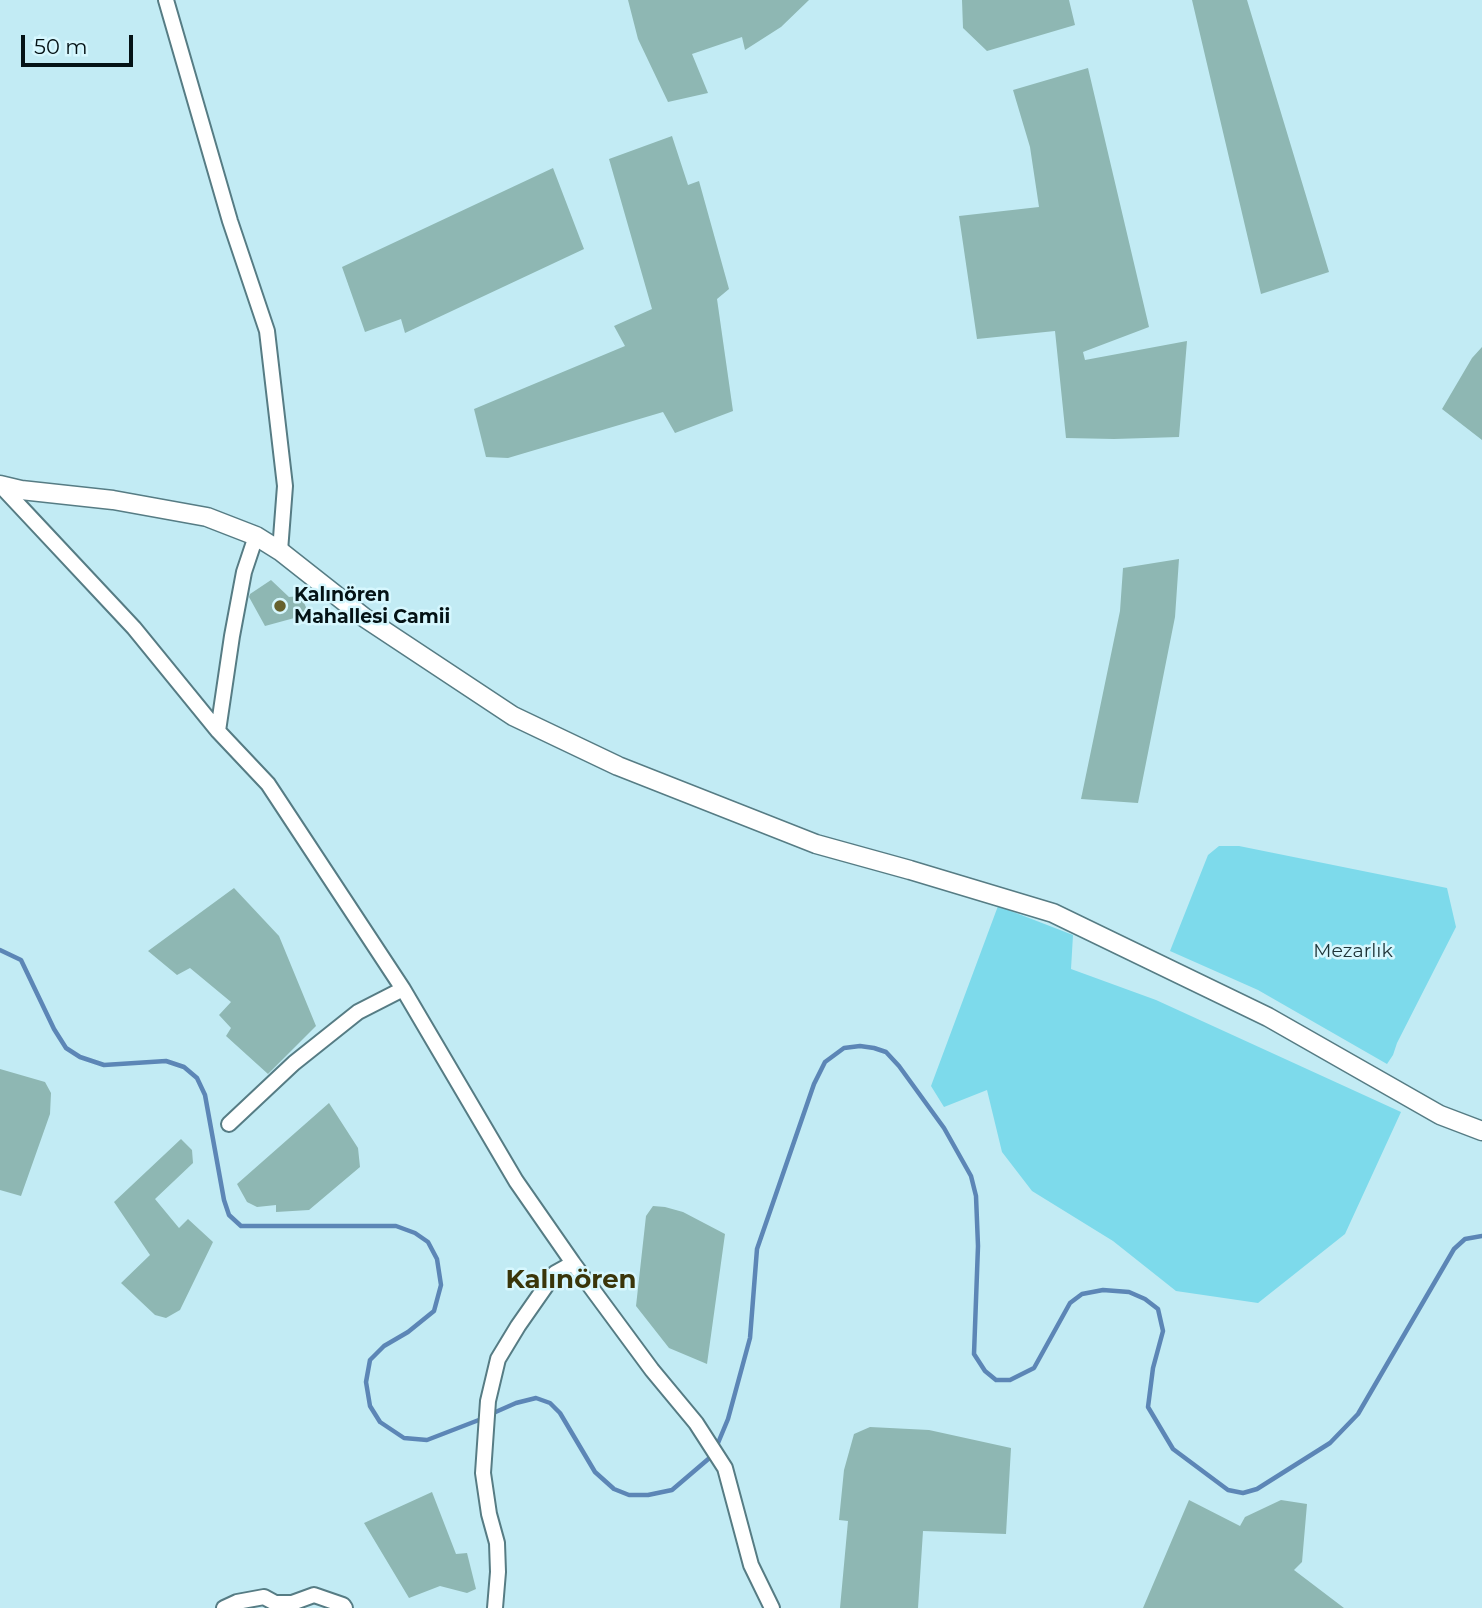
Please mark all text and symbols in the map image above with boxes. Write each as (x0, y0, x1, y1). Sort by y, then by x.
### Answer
scale bar (24, 21, 136, 65)
text: 50 m (34, 34, 88, 59)
place label: Kalınören Mahallesi Camii (294, 584, 450, 628)
marker: Kalınören Mahallesi Camii (272, 598, 288, 614)
park label: Mezarlık (1313, 940, 1393, 962)
district label: Kalınören (505, 1264, 637, 1296)

